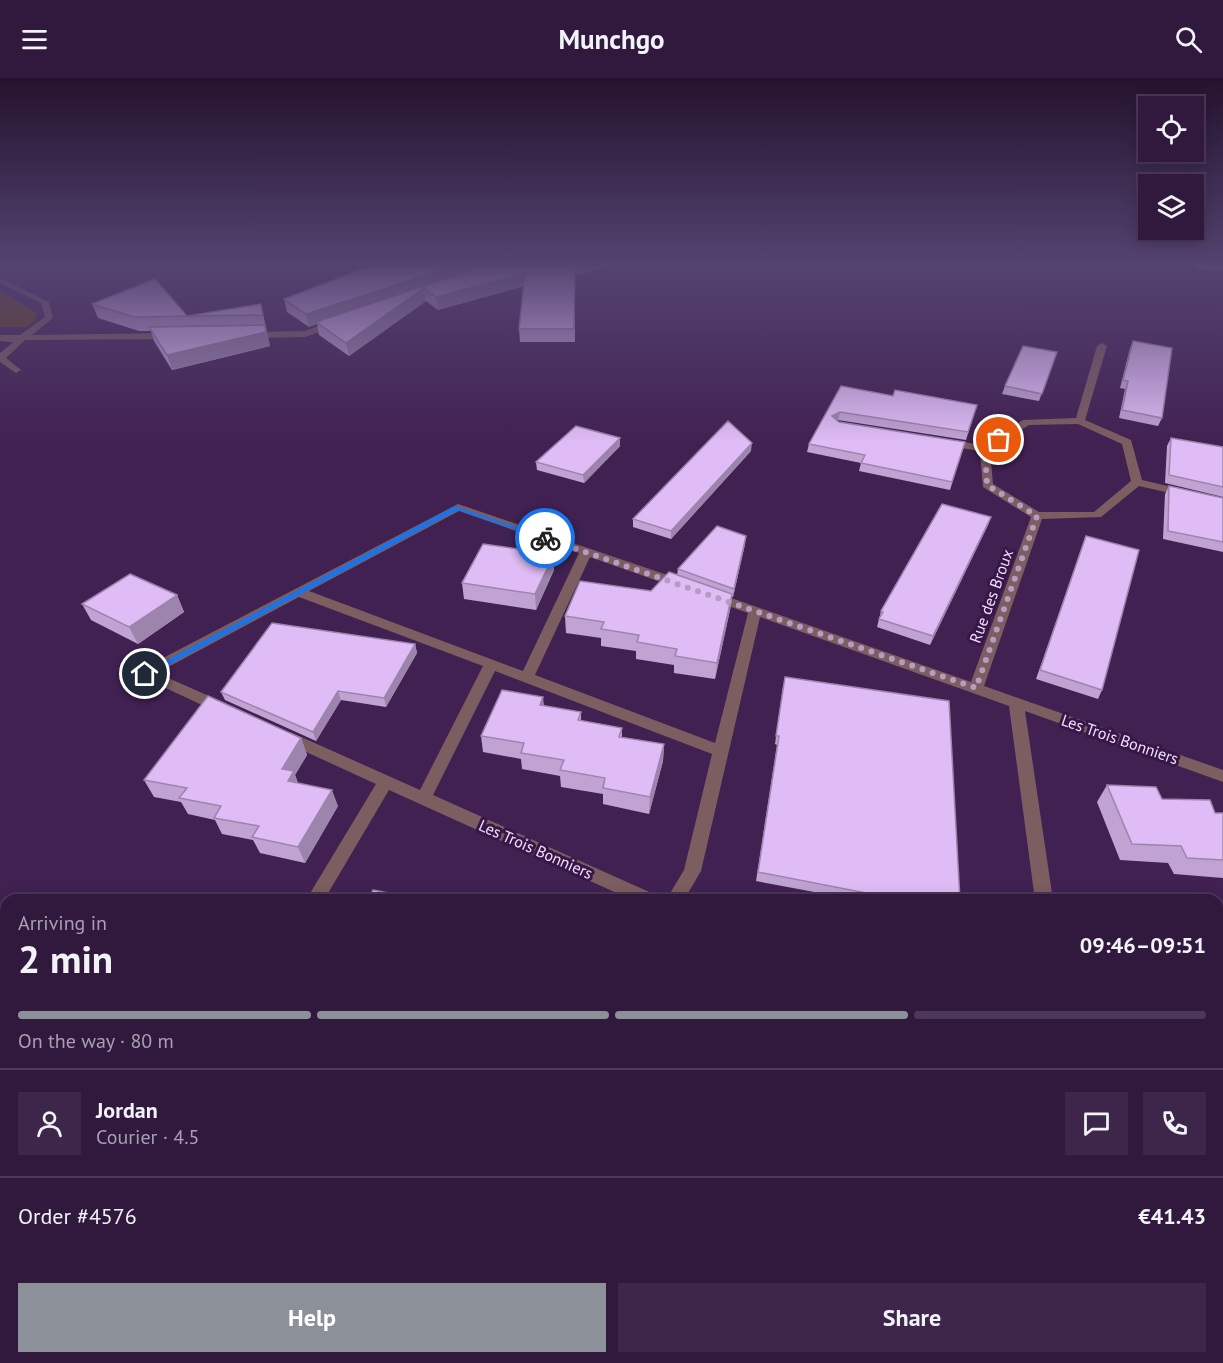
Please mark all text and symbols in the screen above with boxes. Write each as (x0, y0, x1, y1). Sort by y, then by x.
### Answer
text: Munchgo (558, 22, 665, 56)
icon: menu (18, 23, 51, 56)
icon: search (1172, 23, 1205, 56)
map controls (1138, 96, 1204, 240)
button: locate (1138, 96, 1204, 162)
button: layers (1138, 174, 1204, 240)
pin (973, 414, 1024, 465)
icon: bag (982, 423, 1015, 456)
courier (515, 508, 575, 568)
icon: bike (529, 522, 562, 555)
street label: Rue des Broux (965, 546, 1017, 646)
pin (119, 648, 170, 699)
icon: home (128, 657, 161, 690)
street label: Les Trois Bonniers (1059, 710, 1181, 768)
street label: Les Trois Bonniers (476, 815, 596, 883)
text: Arriving in (18, 910, 107, 936)
text: 09:46–09:51 (1080, 931, 1206, 959)
text: 2 min (18, 933, 113, 984)
text: On the way · 80 m (18, 1028, 174, 1054)
button: person (18, 1092, 81, 1155)
button: chat (1065, 1092, 1128, 1155)
button: phone (1143, 1092, 1206, 1155)
text: Jordan (96, 1096, 158, 1124)
text: Courier · 4.5 (96, 1124, 199, 1150)
text: Order #4576 (18, 1202, 137, 1230)
text: €41.43 (1138, 1202, 1206, 1230)
button: Help (18, 1283, 606, 1352)
button: Share (618, 1283, 1206, 1352)

